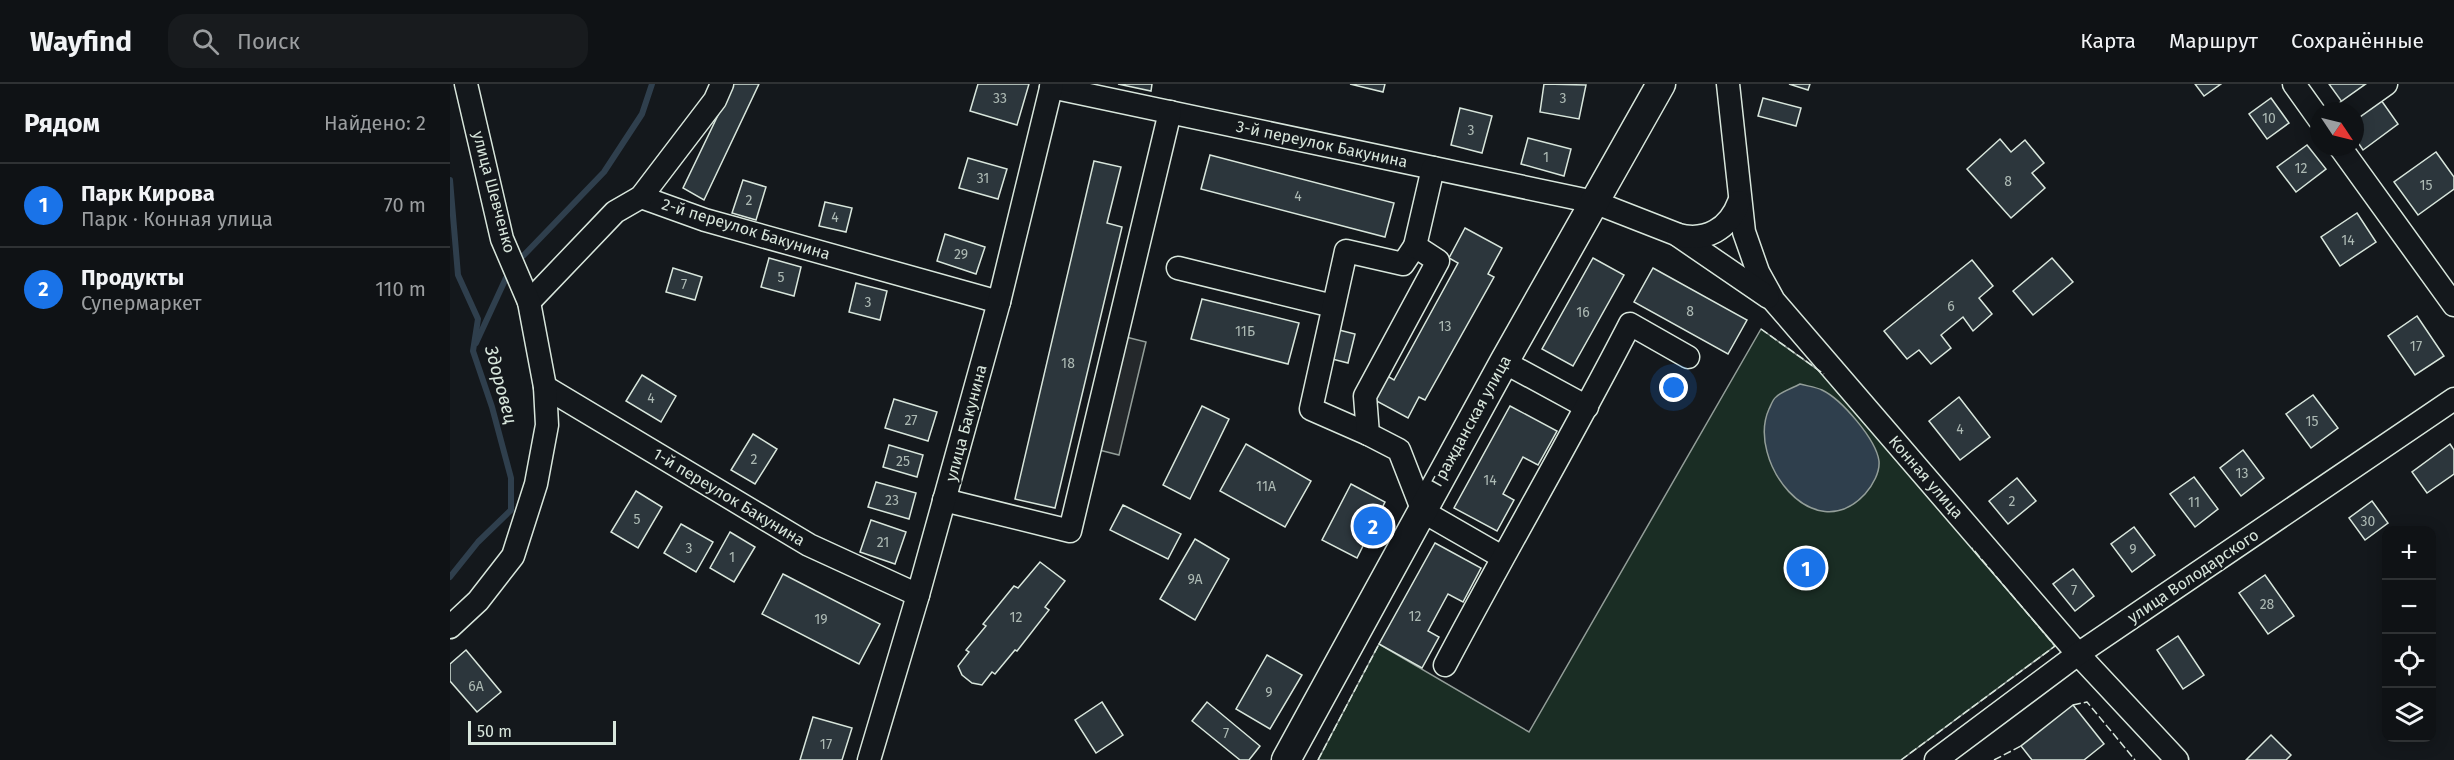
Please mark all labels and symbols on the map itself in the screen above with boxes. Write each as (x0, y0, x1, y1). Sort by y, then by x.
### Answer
house number: 33 (993, 90, 1007, 107)
house number: 3 (1560, 90, 1567, 107)
north arrow (2310, 102, 2364, 156)
house number: 10 (2262, 110, 2276, 127)
street label: 3-й переулок Бакунина (1235, 117, 1409, 171)
house number: 3 (1468, 122, 1475, 139)
street label: улица Шевченко (469, 129, 519, 255)
house number: 1 (1543, 149, 1549, 166)
house number: 12 (2295, 160, 2308, 177)
house number: 31 (977, 170, 989, 187)
house number: 8 (2004, 173, 2012, 190)
house number: 15 (2419, 177, 2433, 194)
house number: 4 (1294, 188, 1302, 205)
house number: 2 (746, 192, 753, 209)
street label: 2-й переулок Бакунина (660, 194, 832, 264)
house number: 4 (831, 209, 839, 226)
house number: 14 (2341, 232, 2355, 249)
house number: 29 (954, 246, 968, 263)
house number: 5 (777, 269, 785, 286)
house number: 7 (681, 276, 687, 293)
house number: 3 (865, 294, 872, 311)
house number: 6 (1947, 298, 1955, 315)
house number: 8 (1686, 303, 1694, 320)
house number: 16 (1576, 304, 1590, 321)
house number: 13 (1438, 318, 1452, 335)
house number: 11Б (1235, 323, 1255, 340)
house number: 17 (2410, 338, 2422, 355)
water label: Здоровец (480, 342, 522, 427)
street label: Гражданская улица (1427, 352, 1515, 490)
house number: 18 (1061, 355, 1075, 372)
street label: улица Бакунина (941, 362, 991, 484)
your location (1659, 373, 1688, 402)
house number: 4 (647, 390, 655, 407)
house number: 27 (904, 412, 918, 429)
house number: 15 (2305, 413, 2319, 430)
house number: 4 (1956, 421, 1964, 438)
street label: Конная улица (1885, 432, 1967, 522)
street label: 1-й переулок Бакунина (650, 444, 808, 550)
house number: 2 (751, 451, 758, 468)
house number: 25 (896, 453, 910, 470)
house number: 13 (2235, 465, 2249, 482)
house number: 14 (1483, 472, 1497, 489)
house number: 11А (1256, 478, 1276, 495)
house number: 23 (885, 492, 899, 509)
house number: 2 (2009, 493, 2016, 510)
house number: 11 (2188, 494, 2200, 511)
pin: 2 (1354, 504, 1392, 548)
house number: 5 (633, 511, 641, 528)
house number: 30 (2361, 513, 2376, 530)
street label: улица Володарского (2124, 525, 2262, 627)
house number: 21 (877, 534, 889, 551)
house number: 3 (686, 540, 693, 557)
house number: 9 (2129, 541, 2137, 558)
pin: 1 (1786, 546, 1826, 590)
house number: 1 (729, 549, 735, 566)
house number: 9А (1187, 571, 1203, 588)
house number: 7 (2071, 582, 2077, 599)
house number: 28 (2260, 596, 2275, 613)
house number: 12 (1409, 608, 1422, 625)
house number: 12 (1010, 609, 1023, 626)
house number: 19 (814, 611, 828, 628)
house number: 6А (468, 678, 484, 695)
house number: 9 (1265, 684, 1273, 701)
scale bar (468, 718, 616, 746)
house number: 7 (1223, 725, 1229, 742)
house number: 17 (820, 736, 832, 753)

